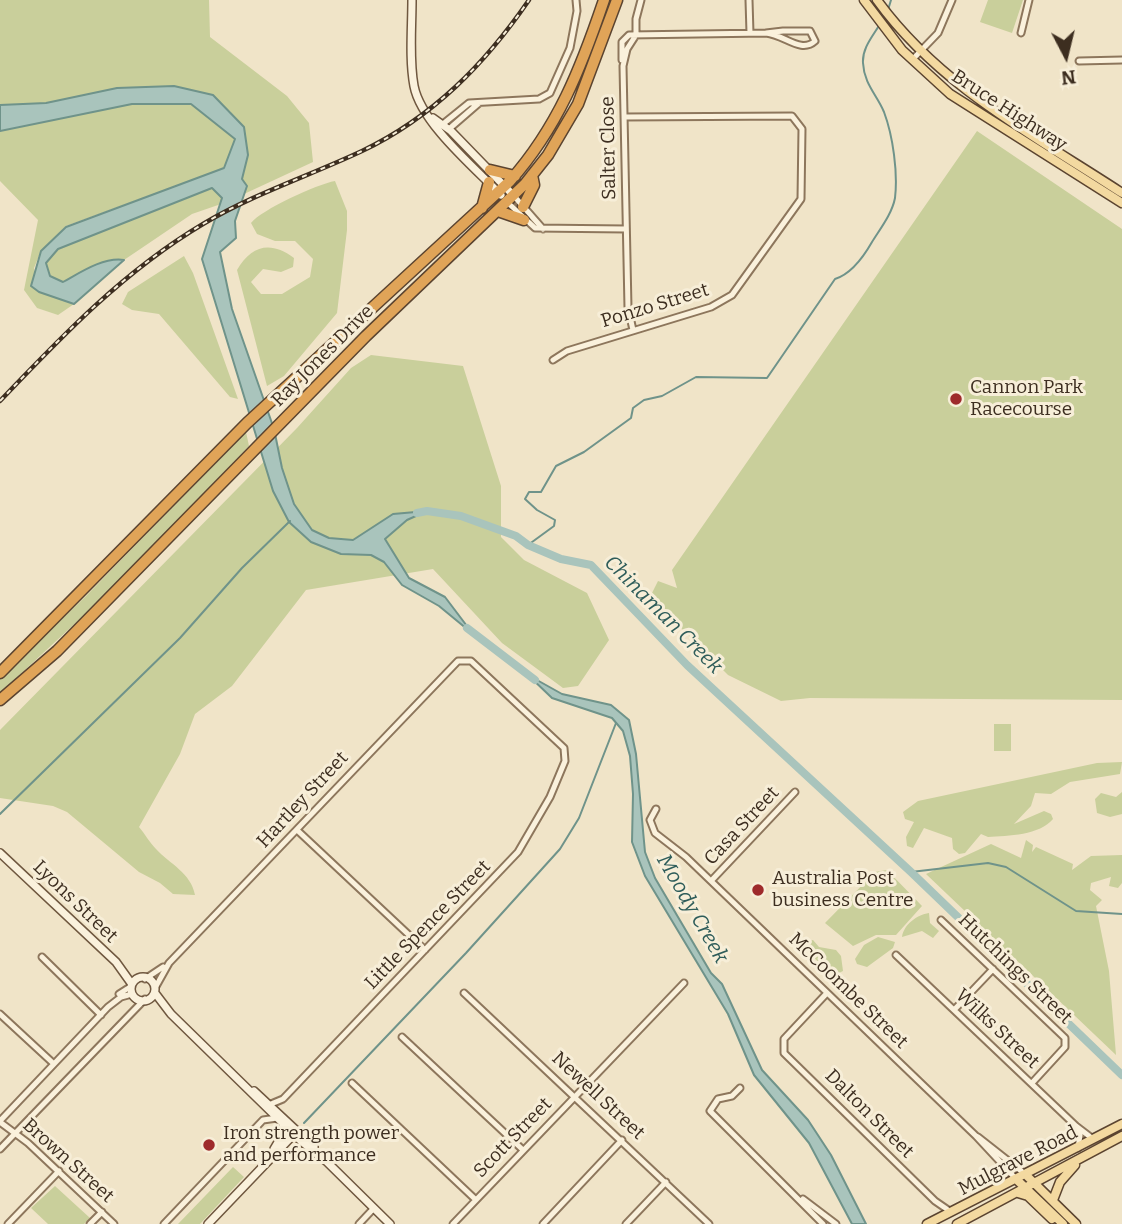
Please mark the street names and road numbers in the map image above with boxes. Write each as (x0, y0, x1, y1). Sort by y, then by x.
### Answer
street label: Bruce Highway (947, 65, 1071, 157)
street label: Salter Close (597, 96, 621, 200)
street label: Ponzo Street (598, 279, 712, 333)
street label: Ray Jones Drive (267, 300, 379, 412)
street label: Hartley Street (253, 747, 353, 853)
street label: Casa Street (700, 782, 784, 870)
street label: Lyons Street (28, 856, 122, 948)
street label: Little Spence Street (360, 856, 496, 994)
street label: Hutchings Street (953, 909, 1077, 1029)
street label: McCoombe Street (784, 928, 912, 1054)
street label: Wilks Street (950, 984, 1044, 1074)
street label: Newell Street (547, 1047, 649, 1145)
street label: Dalton Street (820, 1065, 918, 1163)
street label: Scott Street (469, 1093, 557, 1183)
street label: Brown Street (18, 1114, 118, 1208)
street label: Mulgrave Road (955, 1121, 1081, 1201)

